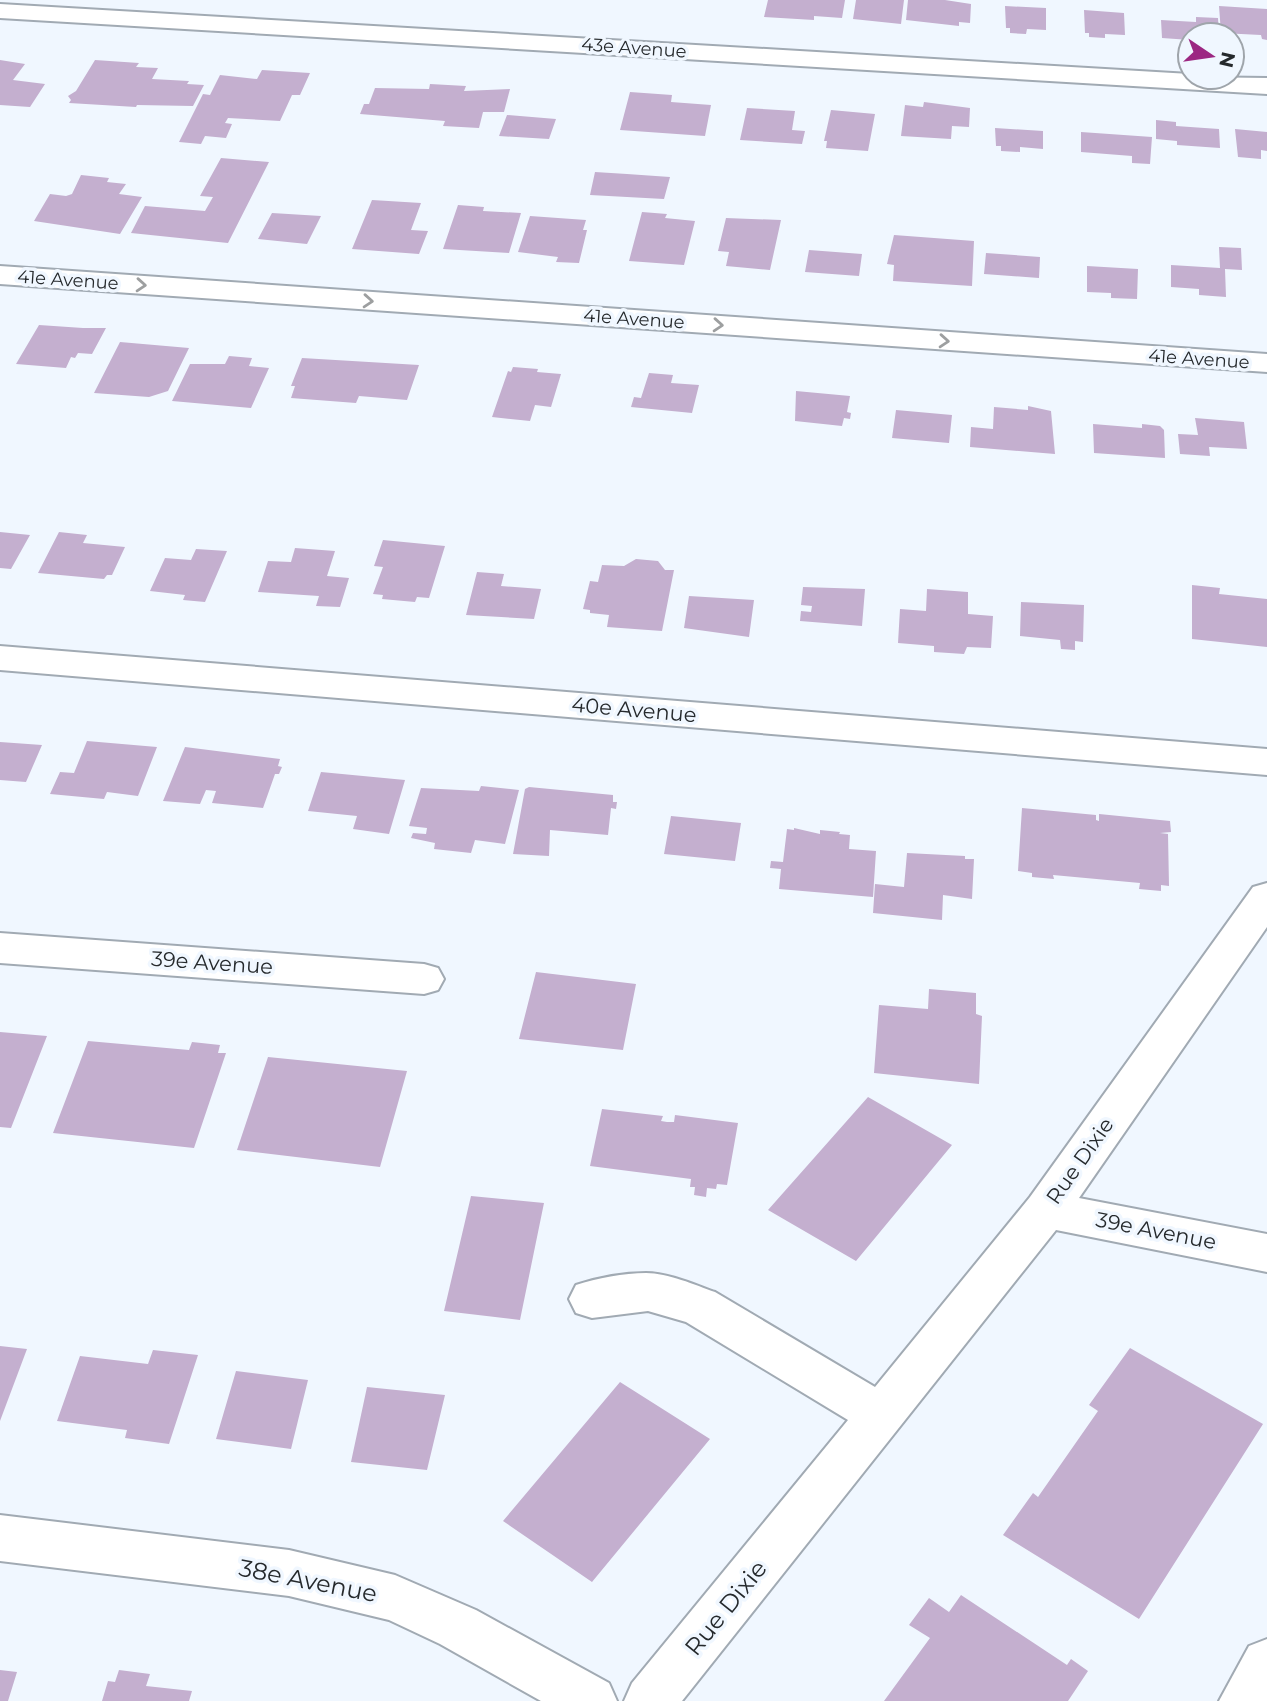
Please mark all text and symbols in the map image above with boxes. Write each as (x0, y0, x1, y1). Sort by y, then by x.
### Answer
north arrow (1176, 21, 1246, 91)
street label: 43e Avenue (581, 33, 687, 63)
text: N (1214, 50, 1240, 70)
street label: 41e Avenue (17, 265, 120, 295)
one-way arrow (136, 277, 147, 292)
one-way arrow (363, 293, 374, 308)
street label: 41e Avenue (583, 304, 686, 334)
one-way arrow (712, 317, 723, 332)
one-way arrow (939, 333, 950, 348)
street label: 41e Avenue (1148, 344, 1251, 374)
street label: 40e Avenue (571, 692, 698, 727)
street label: 39e Avenue (150, 946, 274, 979)
street label: Rue Dixie (1041, 1113, 1119, 1209)
street label: 39e Avenue (1094, 1207, 1218, 1254)
street label: 38e Avenue (237, 1553, 380, 1608)
street label: Rue Dixie (678, 1554, 773, 1661)

